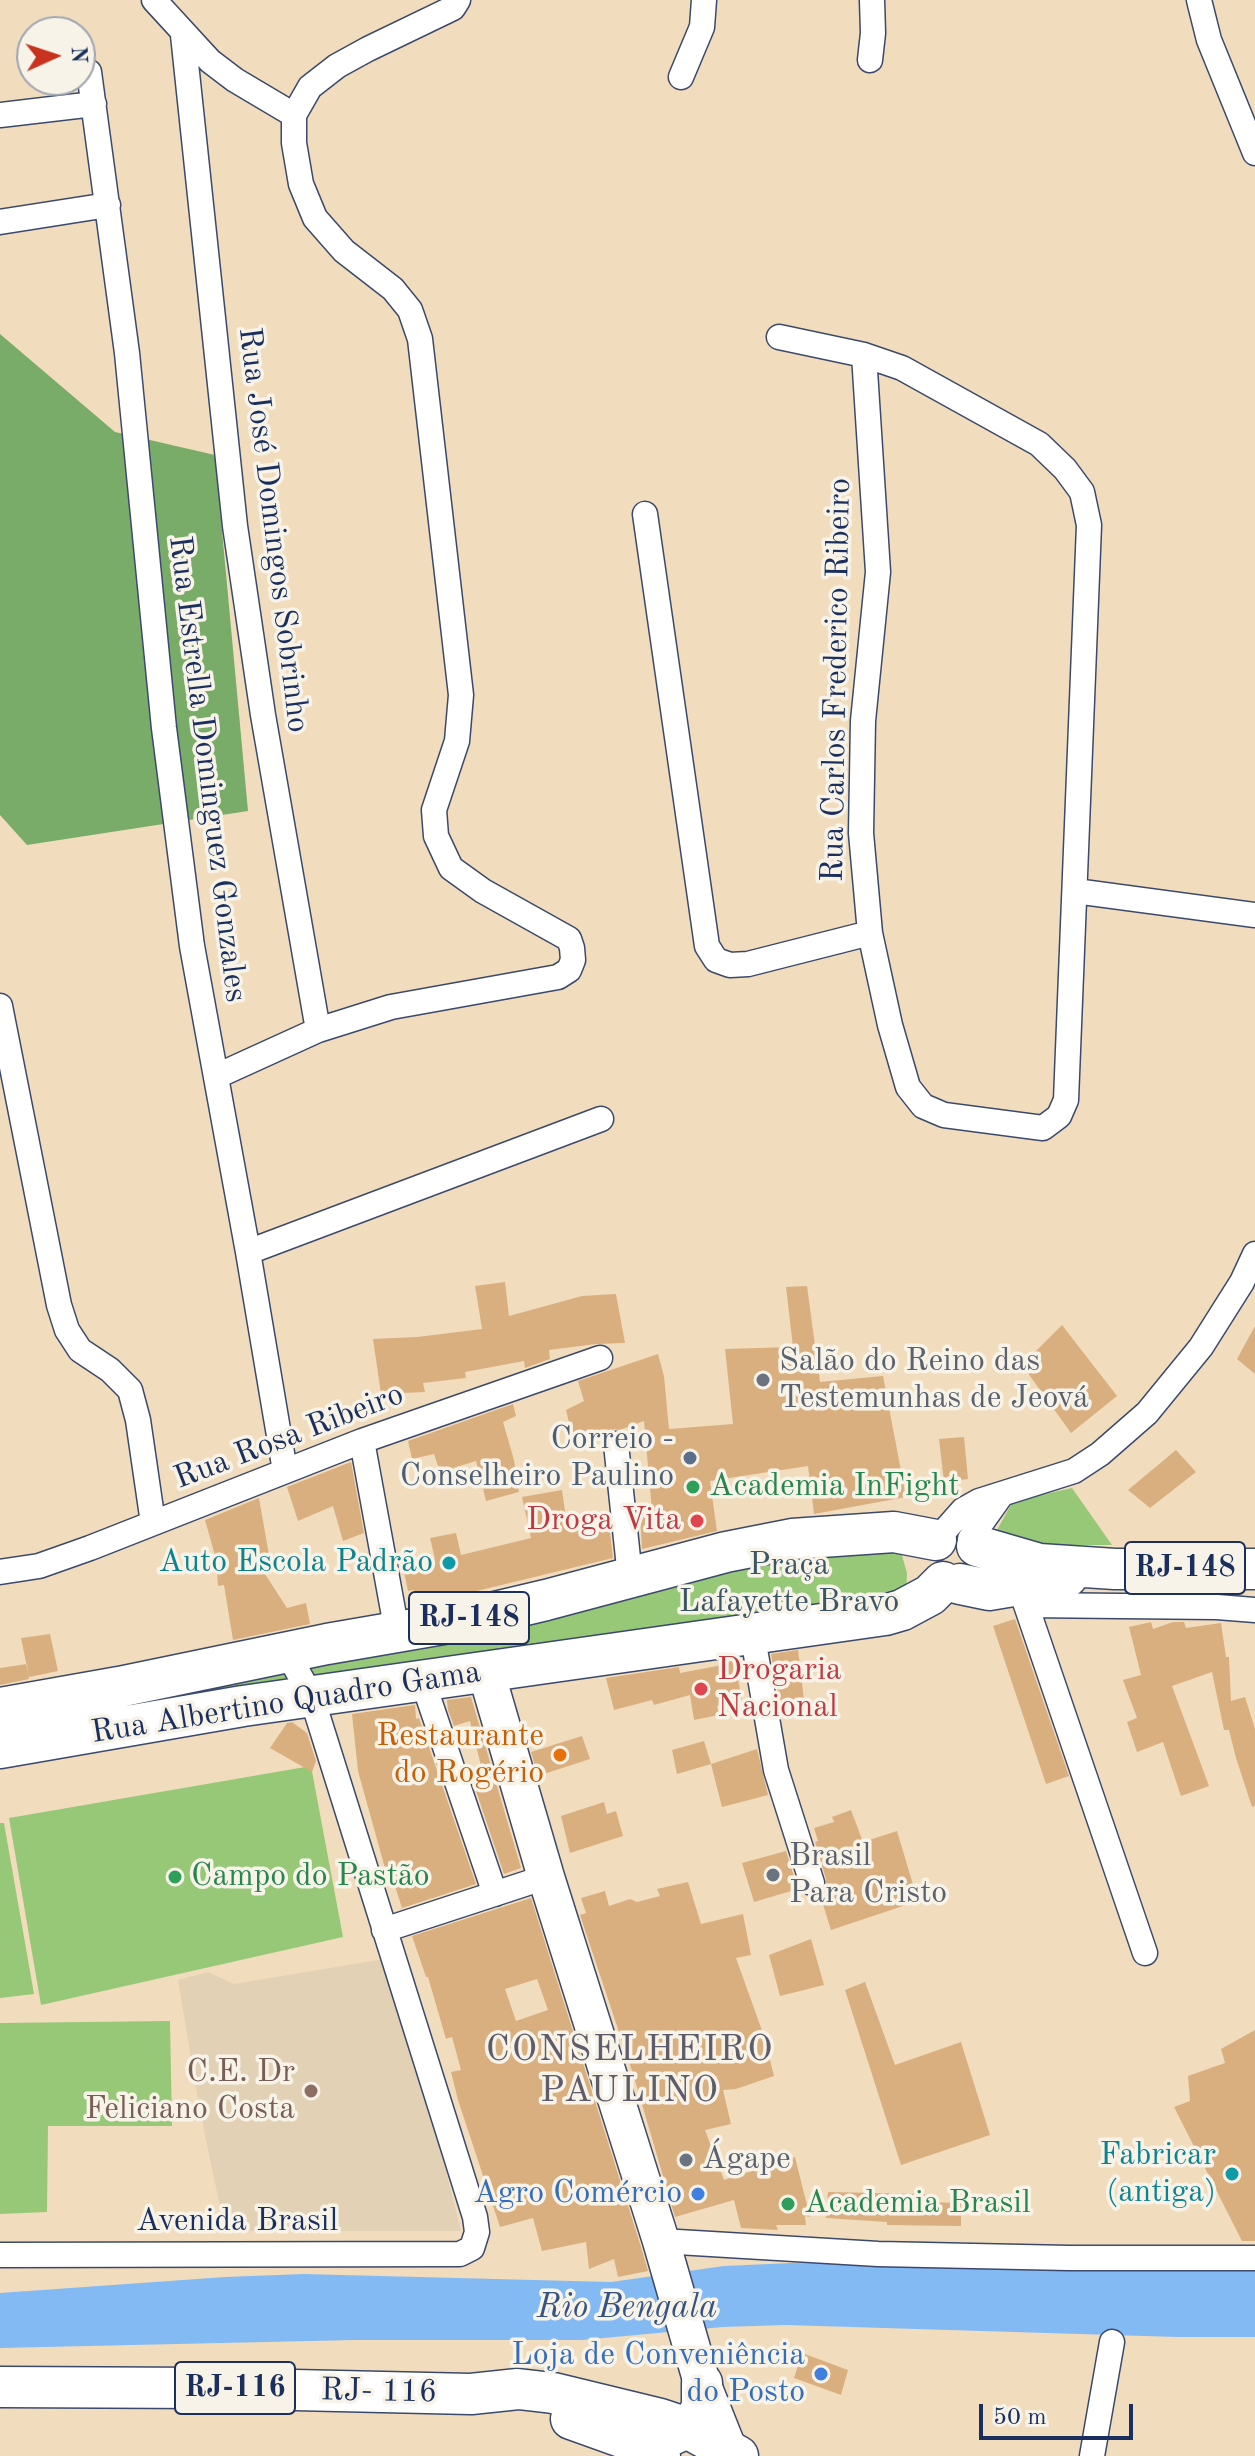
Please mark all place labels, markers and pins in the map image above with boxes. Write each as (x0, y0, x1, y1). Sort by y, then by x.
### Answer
place label: Salão do Reino das Testemunhas de Jeová (779, 1343, 1089, 1418)
marker: Salão do Reino das Testemunhas de Jeová (754, 1371, 772, 1389)
place label: Correio - Conselheiro Paulino (400, 1421, 674, 1496)
marker: Correio - Conselheiro Paulino (681, 1449, 699, 1467)
place label: Academia InFight (709, 1468, 959, 1506)
marker: Academia InFight (684, 1478, 702, 1496)
place label: Droga Vita (526, 1502, 681, 1540)
marker: Droga Vita (688, 1512, 706, 1530)
place label: Auto Escola Padrão (159, 1544, 433, 1582)
marker: Auto Escola Padrão (440, 1554, 458, 1572)
place label: Drogaria Nacional (717, 1652, 842, 1727)
marker: Drogaria Nacional (692, 1680, 710, 1698)
place label: Restaurante do Rogério (376, 1718, 544, 1793)
marker: Restaurante do Rogério (551, 1746, 569, 1764)
place label: Brasil Para Cristo (789, 1838, 947, 1913)
place label: Campo do Pastão (191, 1858, 430, 1896)
marker: Brasil Para Cristo (764, 1866, 782, 1884)
marker: Campo do Pastão (166, 1868, 184, 1886)
place label: C.E. Dr Feliciano Costa (85, 2054, 295, 2129)
marker: C.E. Dr Feliciano Costa (302, 2082, 320, 2100)
place label: Fabricar (antiga) (1100, 2137, 1216, 2212)
place label: Ágape (702, 2141, 791, 2179)
marker: Ágape (677, 2151, 695, 2169)
marker: Fabricar (antiga) (1223, 2165, 1241, 2183)
place label: Agro Comércio (473, 2175, 682, 2213)
marker: Agro Comércio (689, 2185, 707, 2203)
place label: Academia Brasil (804, 2185, 1031, 2223)
marker: Academia Brasil (779, 2195, 797, 2213)
place label: Loja de Conveniência do Posto (511, 2337, 805, 2412)
marker: Loja de Conveniência do Posto (812, 2365, 830, 2383)

